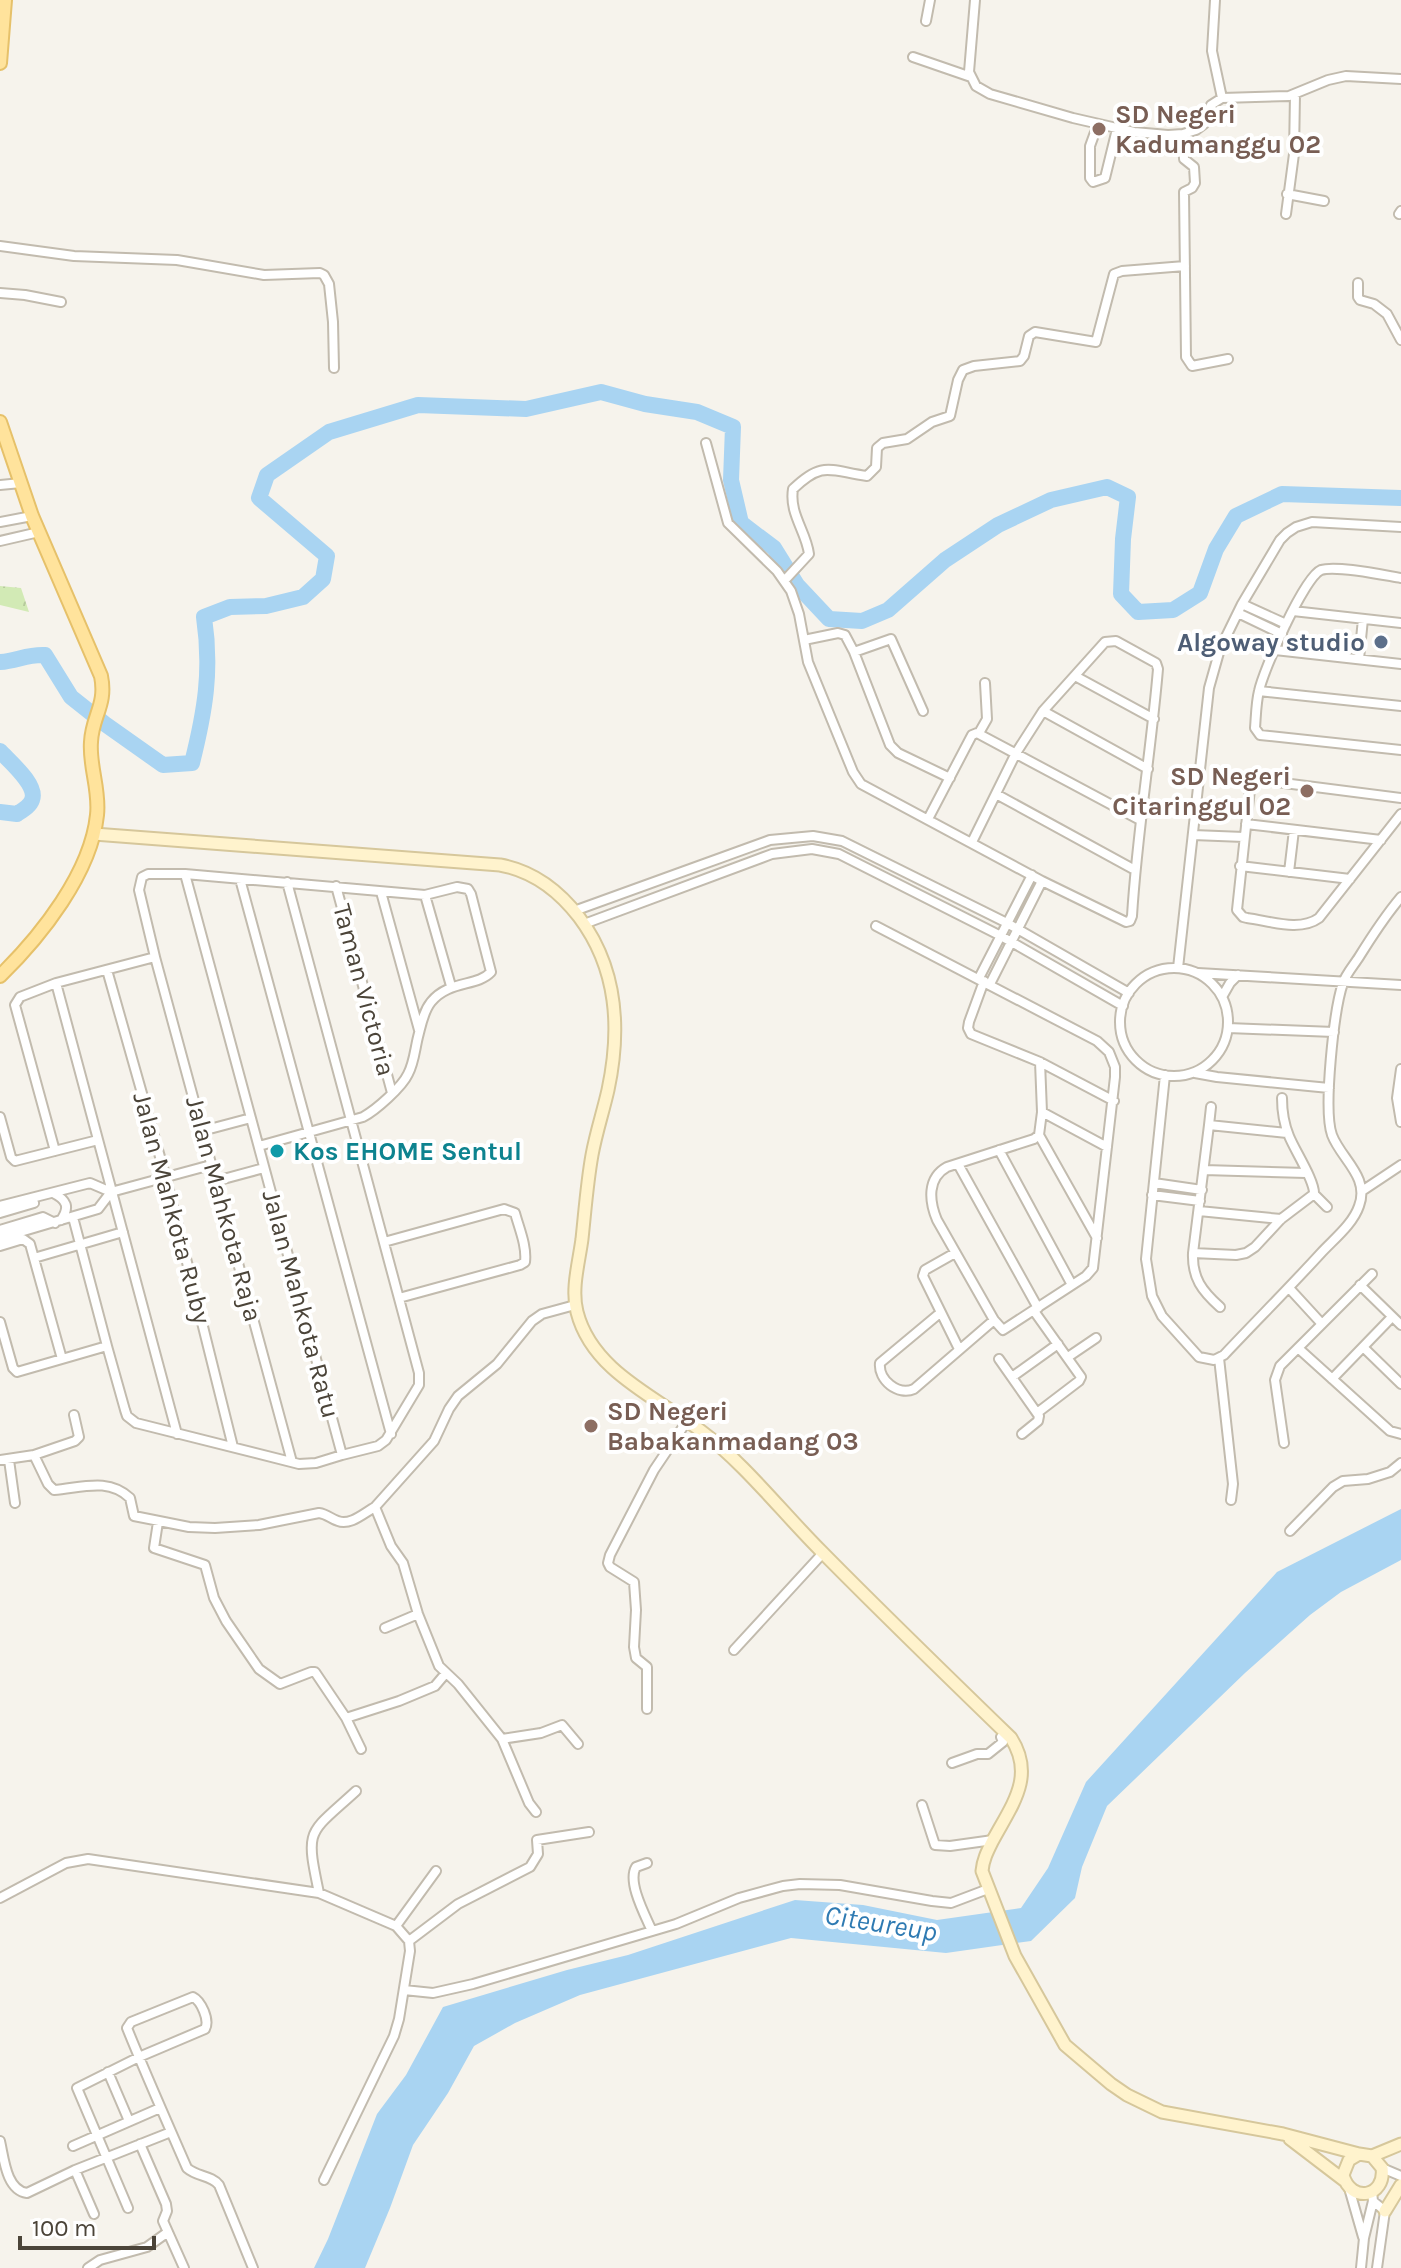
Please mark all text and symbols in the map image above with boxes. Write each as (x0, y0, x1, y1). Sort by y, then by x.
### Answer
place label: SD Negeri Kadumanggu 02 (1115, 99, 1321, 160)
marker: SD Negeri Kadumanggu 02 (1090, 120, 1108, 138)
place label: Algoway studio (1177, 627, 1365, 658)
marker: Algoway studio (1372, 633, 1390, 651)
place label: SD Negeri Citaringgul 02 (1112, 761, 1291, 822)
marker: SD Negeri Citaringgul 02 (1298, 782, 1316, 800)
street label: Taman Victoria (326, 901, 402, 1079)
street label: Jalan Mahkota Ruby (126, 1089, 218, 1327)
street label: Jalan Mahkota Raja (179, 1093, 269, 1325)
place label: Kos EHOME Sentul (293, 1136, 522, 1167)
marker: Kos EHOME Sentul (268, 1142, 286, 1160)
street label: Jalan Mahkota Ratu (256, 1186, 346, 1422)
place label: SD Negeri Babakanmadang 03 (607, 1396, 859, 1457)
marker: SD Negeri Babakanmadang 03 (582, 1417, 600, 1435)
water label: Citeureup (822, 1898, 940, 1948)
scale bar (20, 2200, 154, 2250)
text: 100 m (32, 2214, 97, 2242)

